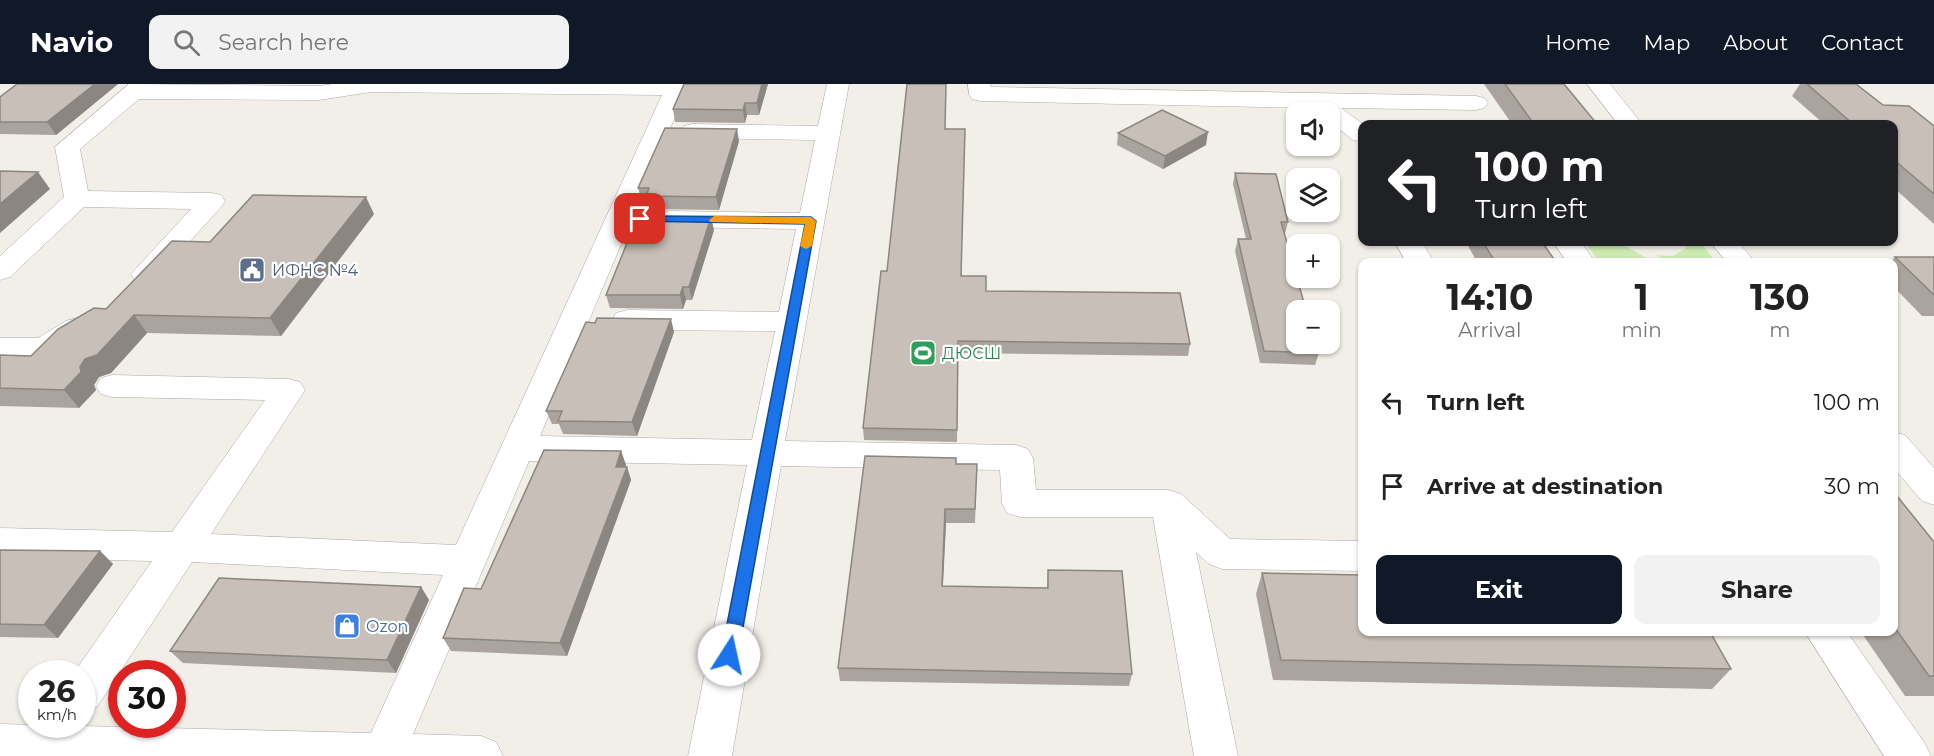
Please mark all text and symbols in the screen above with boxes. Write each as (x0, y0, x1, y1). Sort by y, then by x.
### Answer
search box (149, 15, 569, 69)
text: Navio (30, 25, 113, 59)
icon: search (170, 26, 203, 59)
text: Search here (218, 29, 349, 56)
text: Home (1545, 30, 1610, 55)
text: Map (1643, 30, 1690, 55)
text: About (1723, 30, 1788, 55)
text: Contact (1821, 30, 1904, 55)
map controls (1286, 102, 1340, 354)
button: sound (1286, 102, 1340, 156)
text: 100 m (1475, 140, 1604, 192)
icon: left (1376, 144, 1454, 222)
button: layers (1286, 168, 1340, 222)
text: Turn left (1475, 192, 1588, 225)
pin (614, 193, 665, 244)
icon: arrive (623, 202, 656, 235)
button: + (1286, 234, 1340, 288)
public building icon: ИФНС №4 (237, 255, 267, 285)
place label: ИФНС №4 (272, 261, 359, 280)
text: 14:10 (1446, 275, 1533, 319)
text: 1 (1635, 275, 1649, 319)
text: 130 (1750, 275, 1810, 319)
button: − (1286, 300, 1340, 354)
text: Arrival (1458, 318, 1521, 342)
text: min (1622, 318, 1662, 342)
text: m (1769, 318, 1790, 342)
sports icon: ДЮСШ (908, 338, 938, 368)
place label: ДЮСШ (942, 344, 1001, 363)
icon: left (1376, 386, 1409, 419)
text: Turn left (1427, 389, 1525, 416)
text: 100 m (1814, 389, 1880, 416)
icon: arrive (1376, 470, 1409, 503)
text: Arrive at destination (1427, 473, 1663, 500)
text: 30 m (1824, 473, 1880, 500)
button: Exit (1376, 555, 1622, 624)
button: Share (1634, 555, 1880, 624)
shop icon: Ozon (332, 611, 362, 641)
place label: Ozon (366, 617, 408, 636)
position arrow (697, 623, 761, 687)
speed limit sign: 30 (108, 660, 186, 738)
text: 26 (39, 673, 75, 710)
text: km/h (37, 705, 77, 724)

